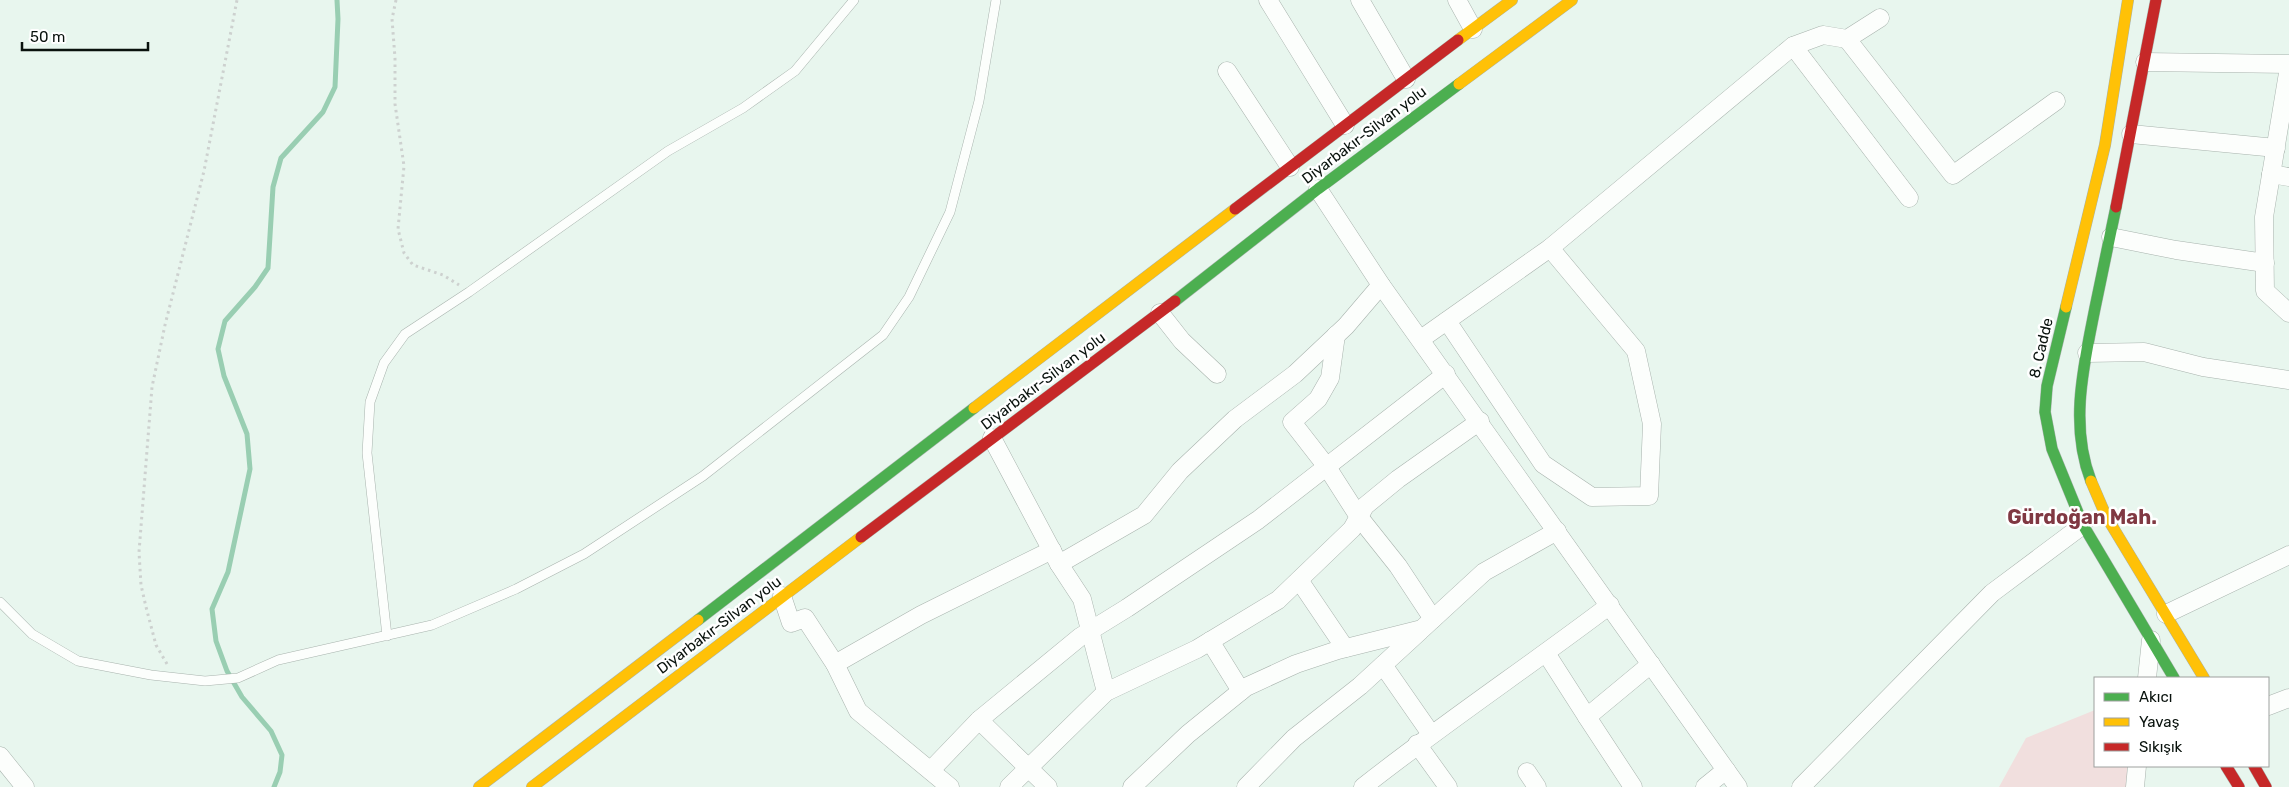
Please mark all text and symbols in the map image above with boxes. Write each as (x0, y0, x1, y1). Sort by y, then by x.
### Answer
scale bar (22, 20, 149, 52)
text: 50 m (30, 28, 65, 46)
street label: Diyarbakır-Silvan yolu (1298, 82, 1430, 188)
street label: 8. Cadde (2025, 316, 2057, 380)
street label: Diyarbakır-Silvan yolu (977, 328, 1109, 434)
district label: Gürdoğan Mah. (2007, 505, 2157, 529)
street label: Diyarbakır-Silvan yolu (653, 572, 785, 678)
legend (2094, 677, 2269, 767)
text: Akıcı (2139, 688, 2172, 706)
text: Yavaş (2139, 713, 2180, 731)
text: Sıkışık (2139, 738, 2183, 756)

